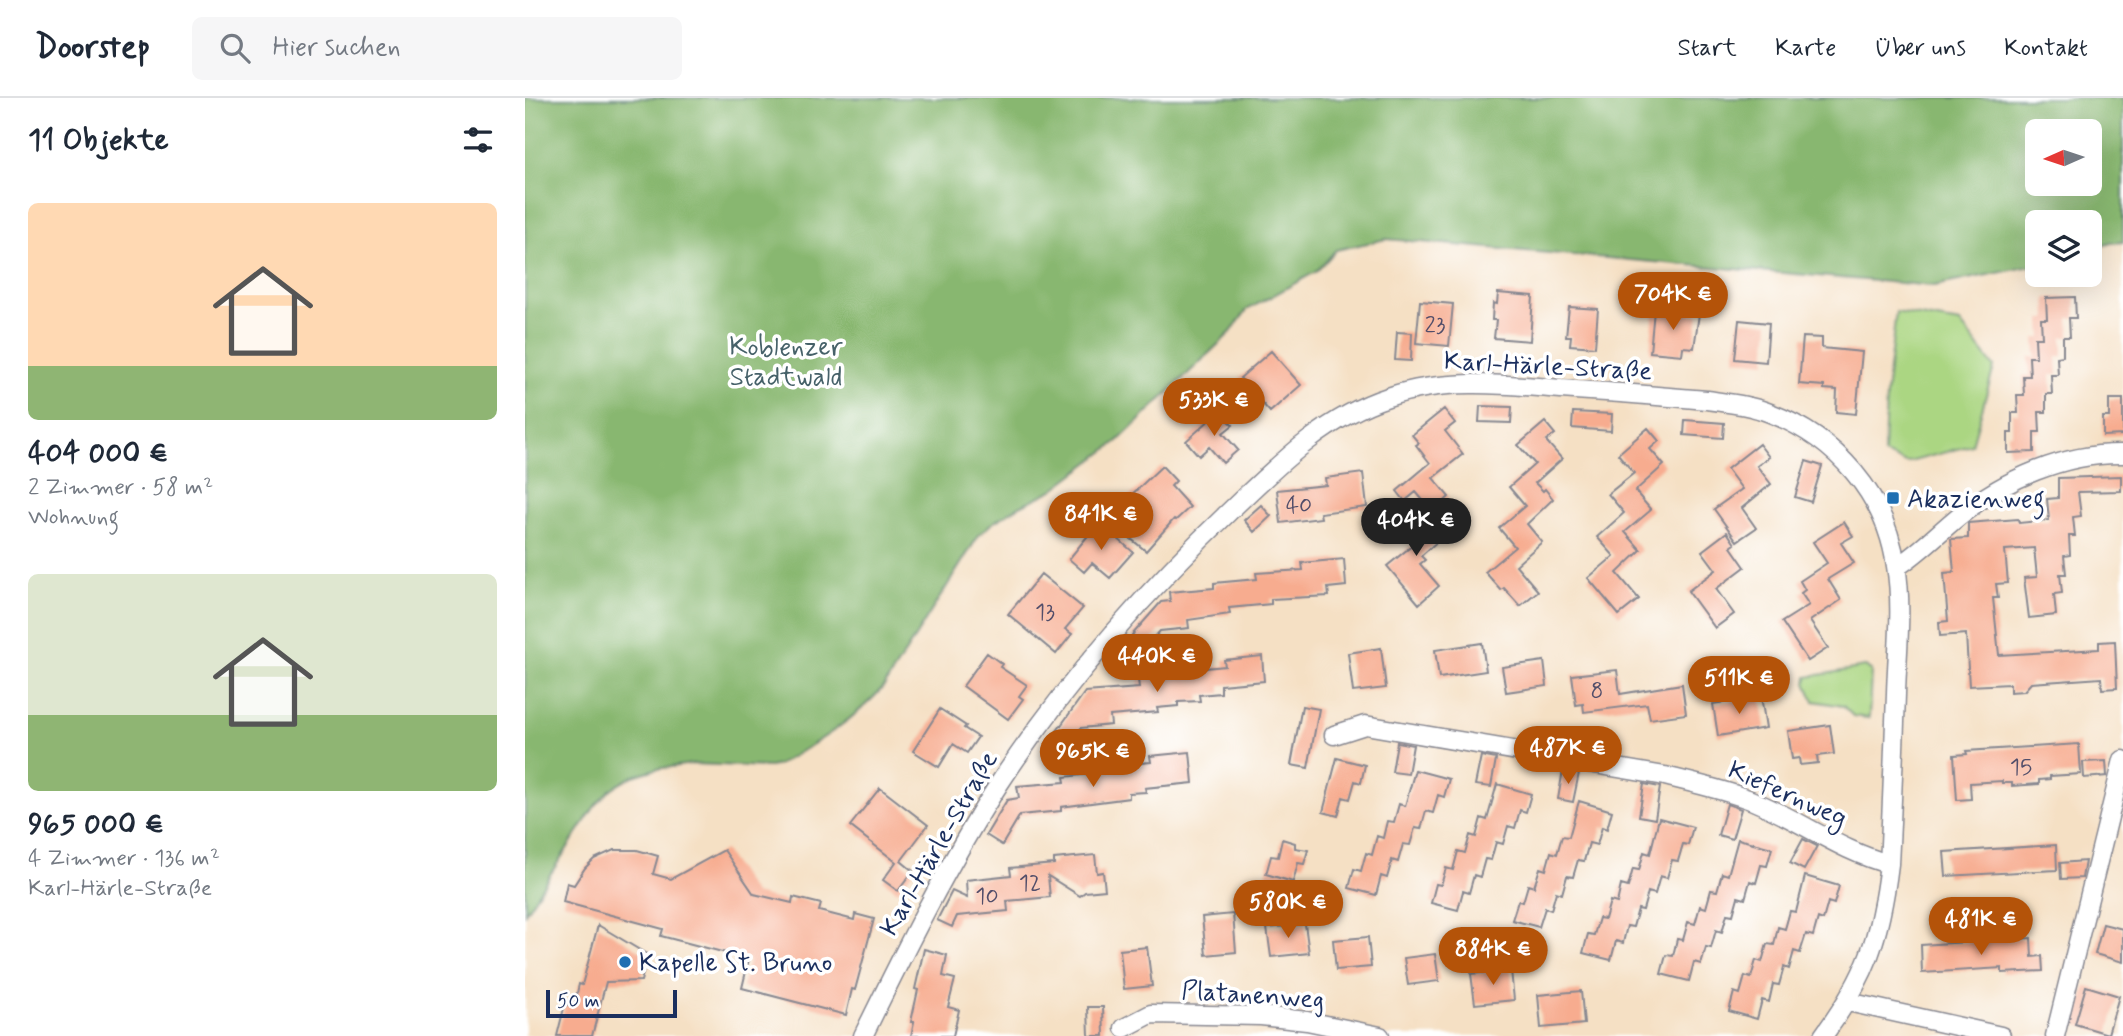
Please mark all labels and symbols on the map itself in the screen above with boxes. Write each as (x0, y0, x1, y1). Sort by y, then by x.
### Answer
north arrow (2025, 119, 2102, 196)
pin: 704K € (1616, 272, 1730, 332)
house number: 23 (1425, 311, 1446, 341)
park label: Koblenzer Stadtwald (729, 331, 844, 395)
street label: Karl-Härle-Straße (1443, 345, 1653, 389)
pin: 533K € (1157, 378, 1271, 438)
place label: Akazienweg (1907, 483, 2045, 520)
marker: Akazienweg (1885, 490, 1901, 506)
house number: 40 (1286, 491, 1312, 521)
pin: 841K € (1044, 492, 1158, 552)
pin: 404K € (1359, 498, 1473, 558)
house number: 13 (1035, 598, 1055, 628)
pin: 440K € (1100, 634, 1214, 694)
pin: 511K € (1682, 656, 1796, 716)
house number: 8 (1591, 677, 1603, 707)
pin: 487K € (1511, 726, 1625, 786)
pin: 965K € (1036, 730, 1150, 789)
street label: Karl-Härle-Straße (873, 745, 1007, 943)
house number: 15 (2010, 753, 2032, 783)
street label: Kiefernweg (1722, 754, 1852, 838)
house number: 12 (1019, 869, 1041, 899)
pin: 580K € (1231, 880, 1345, 940)
house number: 10 (975, 882, 999, 912)
pin: 481K € (1924, 898, 2038, 957)
pin: 884K € (1436, 928, 1550, 987)
place label: Kapelle St. Bruno (639, 947, 832, 981)
marker: Kapelle St. Bruno (617, 954, 633, 970)
street label: Platanenweg (1180, 974, 1325, 1018)
scale bar (546, 987, 677, 1019)

